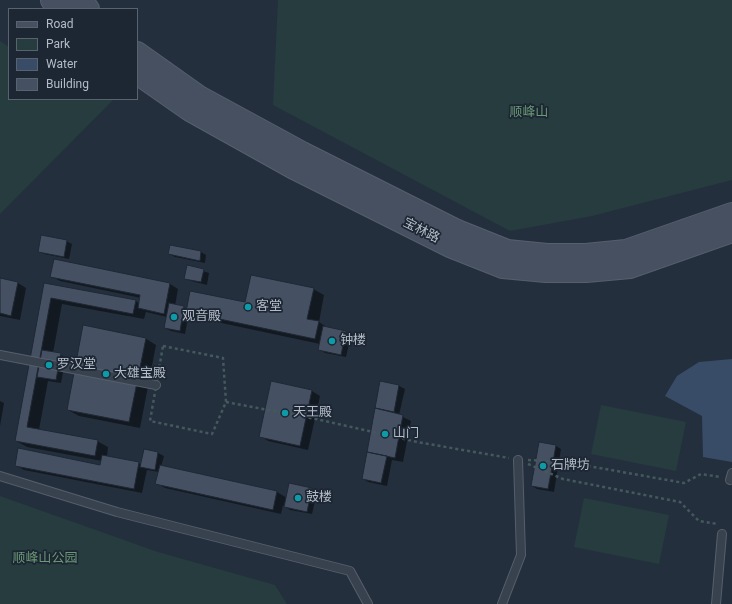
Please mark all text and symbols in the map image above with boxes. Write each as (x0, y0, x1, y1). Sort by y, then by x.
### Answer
legend (8, 8, 138, 100)
text: Road (46, 17, 74, 31)
text: Park (46, 37, 70, 51)
text: Water (46, 57, 77, 71)
text: Building (46, 77, 89, 91)
park label: 顺峰山 (510, 105, 548, 121)
street label: 宝林路 (400, 215, 442, 247)
place label: 客堂 (256, 299, 282, 315)
marker: 客堂 (243, 302, 253, 312)
place label: 观音殿 (182, 309, 221, 325)
marker: 观音殿 (169, 312, 179, 322)
place label: 钟楼 (340, 333, 366, 349)
marker: 钟楼 (327, 336, 337, 346)
place label: 罗汉堂 (57, 357, 96, 373)
marker: 罗汉堂 (44, 360, 54, 370)
place label: 大雄宝殿 (114, 366, 166, 382)
marker: 大雄宝殿 (101, 369, 111, 379)
place label: 天王殿 (293, 405, 332, 421)
marker: 天王殿 (280, 408, 290, 418)
place label: 山门 (393, 426, 419, 442)
marker: 山门 (380, 429, 390, 439)
place label: 石牌坊 (551, 458, 590, 474)
marker: 石牌坊 (538, 461, 548, 471)
place label: 鼓楼 (306, 490, 332, 506)
marker: 鼓楼 (293, 493, 303, 503)
park label: 顺峰山公园 (13, 551, 77, 567)

